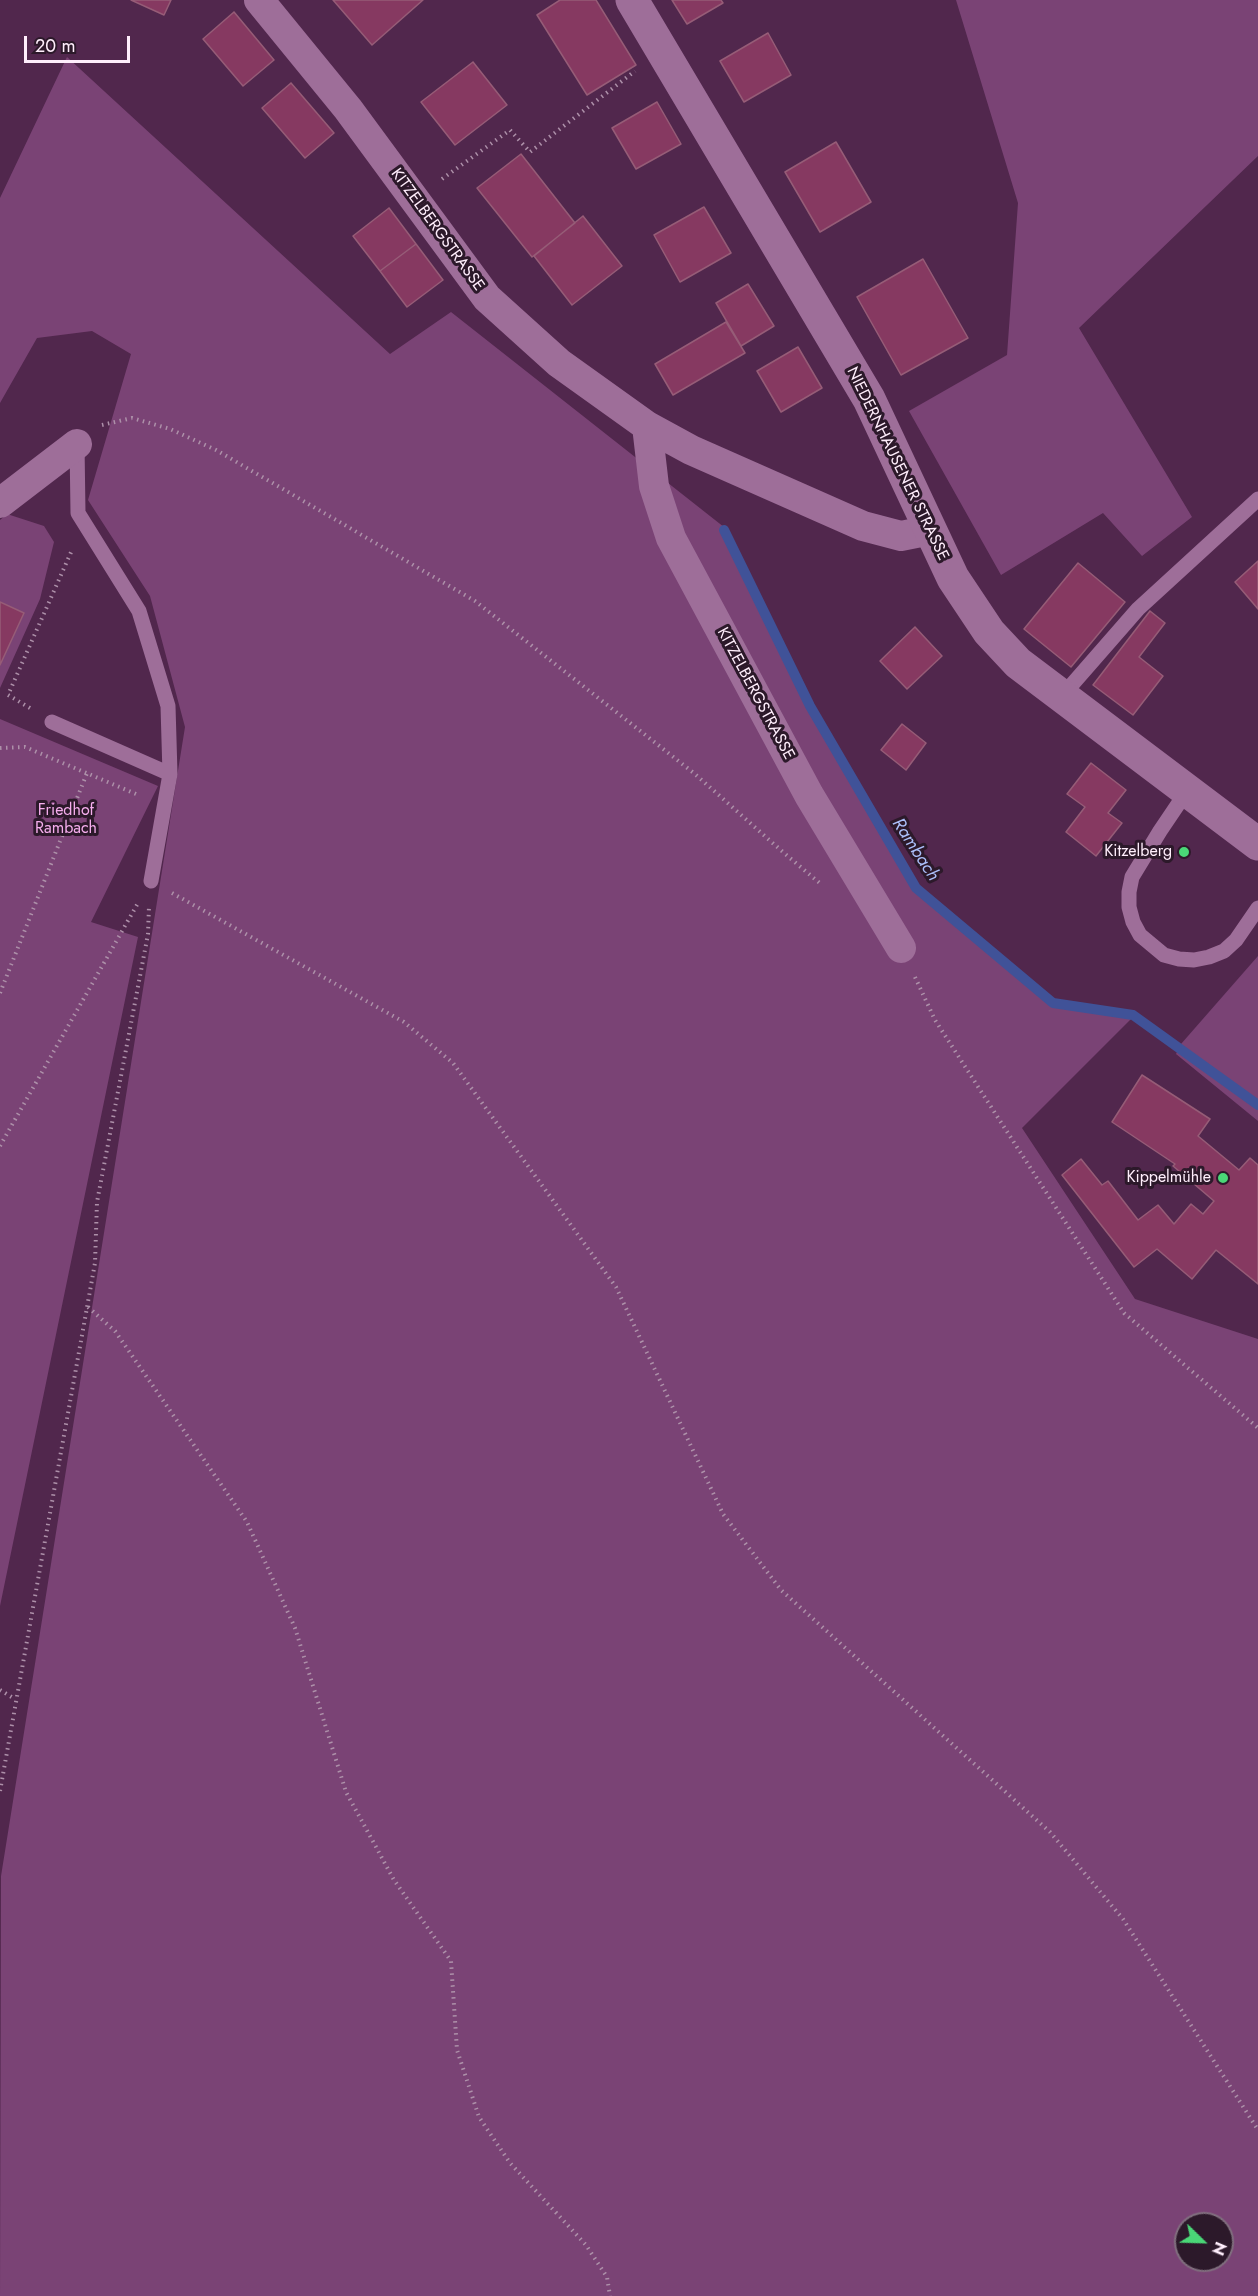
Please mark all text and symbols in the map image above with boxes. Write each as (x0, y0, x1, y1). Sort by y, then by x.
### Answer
scale bar (27, 24, 134, 62)
text: 20 m (35, 33, 75, 59)
street label: KITZELBERGSTRASSE (386, 165, 488, 295)
street label: NIEDERNHAUSENER STRASSE (842, 364, 952, 564)
street label: KITZELBERGSTRASSE (712, 625, 798, 763)
park label: Friedhof Rambach (35, 801, 97, 839)
water label: Rambach (887, 814, 943, 886)
place label: Kitzelberg (1104, 842, 1172, 862)
marker: Kitzelberg (1177, 845, 1191, 859)
place label: Kippelmühle (1126, 1168, 1211, 1188)
marker: Kippelmühle (1216, 1171, 1230, 1185)
north arrow (1174, 2212, 1234, 2272)
text: N (1206, 2238, 1232, 2259)

